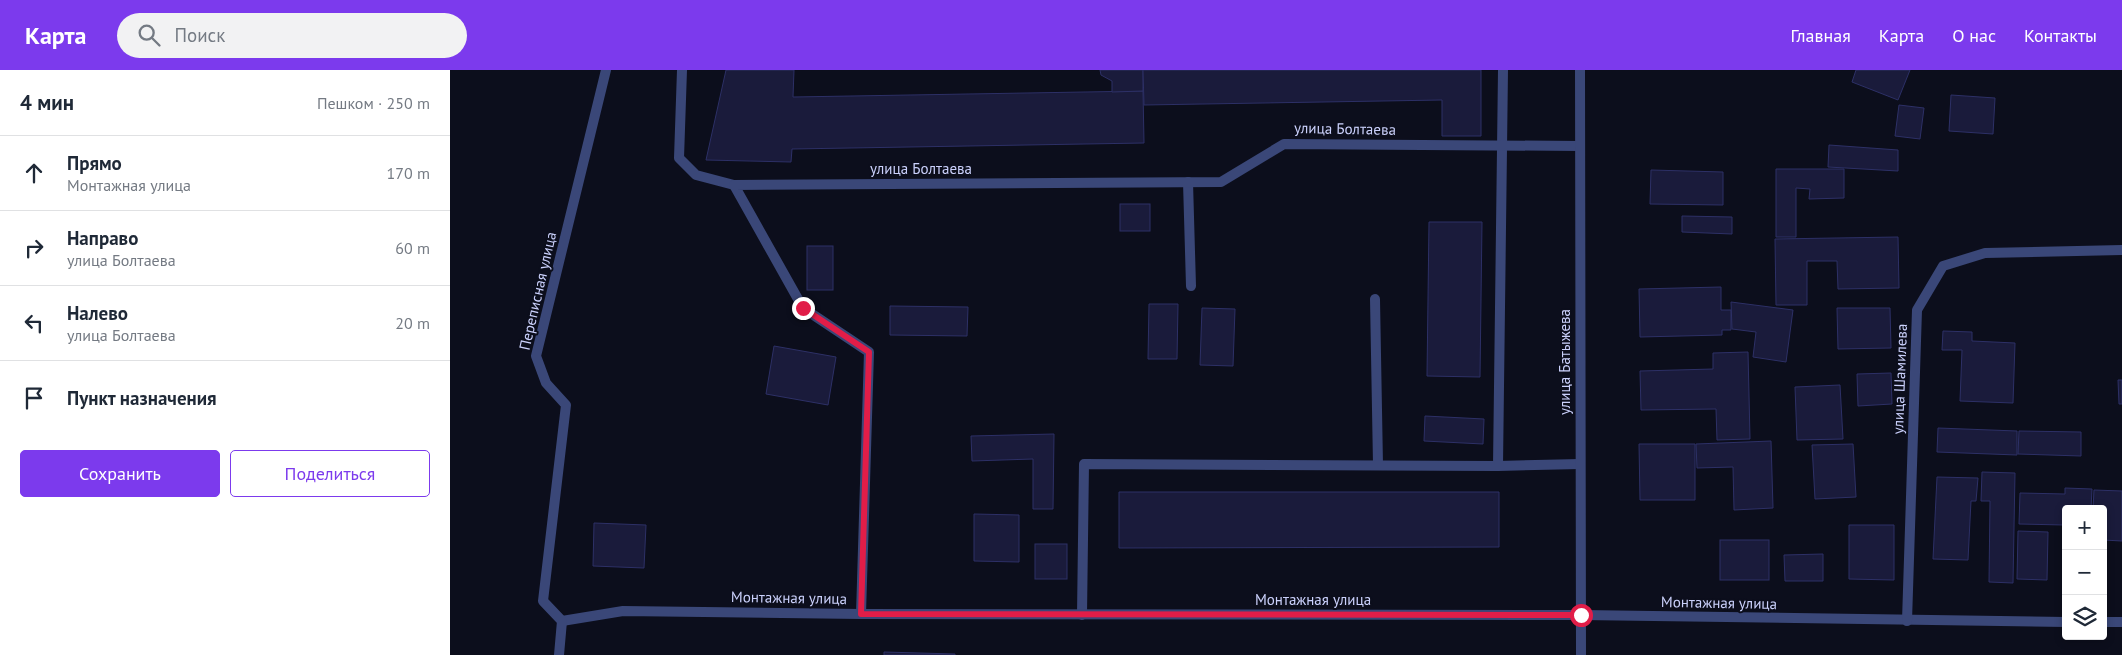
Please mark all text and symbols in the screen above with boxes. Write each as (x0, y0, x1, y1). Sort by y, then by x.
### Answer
search box (117, 13, 467, 58)
text: Карта (25, 20, 87, 51)
icon: search (135, 21, 163, 49)
text: Поиск (175, 23, 225, 47)
text: Главная (1790, 24, 1851, 47)
text: Карта (1879, 24, 1924, 47)
text: О нас (1952, 24, 1996, 47)
text: Контакты (2024, 24, 2097, 47)
text: 4 мин (20, 89, 74, 116)
text: Пешком · 250 m (317, 93, 430, 113)
street label: улица Болтаева (1294, 118, 1396, 139)
text: Прямо (67, 151, 122, 175)
icon: ahead (20, 159, 48, 187)
street label: улица Болтаева (870, 159, 972, 178)
text: 170 m (387, 163, 430, 183)
text: Монтажная улица (67, 175, 191, 195)
text: Направо (67, 226, 138, 250)
street label: Переписная улица (515, 230, 560, 352)
icon: right (20, 234, 48, 262)
text: 60 m (395, 238, 430, 258)
text: улица Болтаева (67, 250, 176, 270)
route end (792, 297, 815, 320)
text: Налево (67, 301, 128, 325)
icon: left (20, 309, 48, 337)
street label: улица Батыжева (1555, 309, 1574, 415)
text: 20 m (395, 313, 430, 333)
street label: улица Шамилева (1888, 323, 1911, 435)
text: улица Болтаева (67, 325, 176, 345)
icon: arrive (20, 384, 48, 412)
text: Пункт назначения (67, 386, 217, 410)
button: Сохранить (20, 450, 220, 497)
button: Поделиться (230, 450, 430, 497)
map controls (2062, 505, 2107, 640)
button: + (2062, 505, 2107, 550)
button: − (2062, 550, 2107, 595)
street label: Монтажная улица (731, 587, 847, 608)
street label: Монтажная улица (1255, 590, 1371, 609)
street label: Монтажная улица (1661, 592, 1777, 613)
button: layers (2062, 595, 2107, 640)
route start (1570, 604, 1593, 627)

